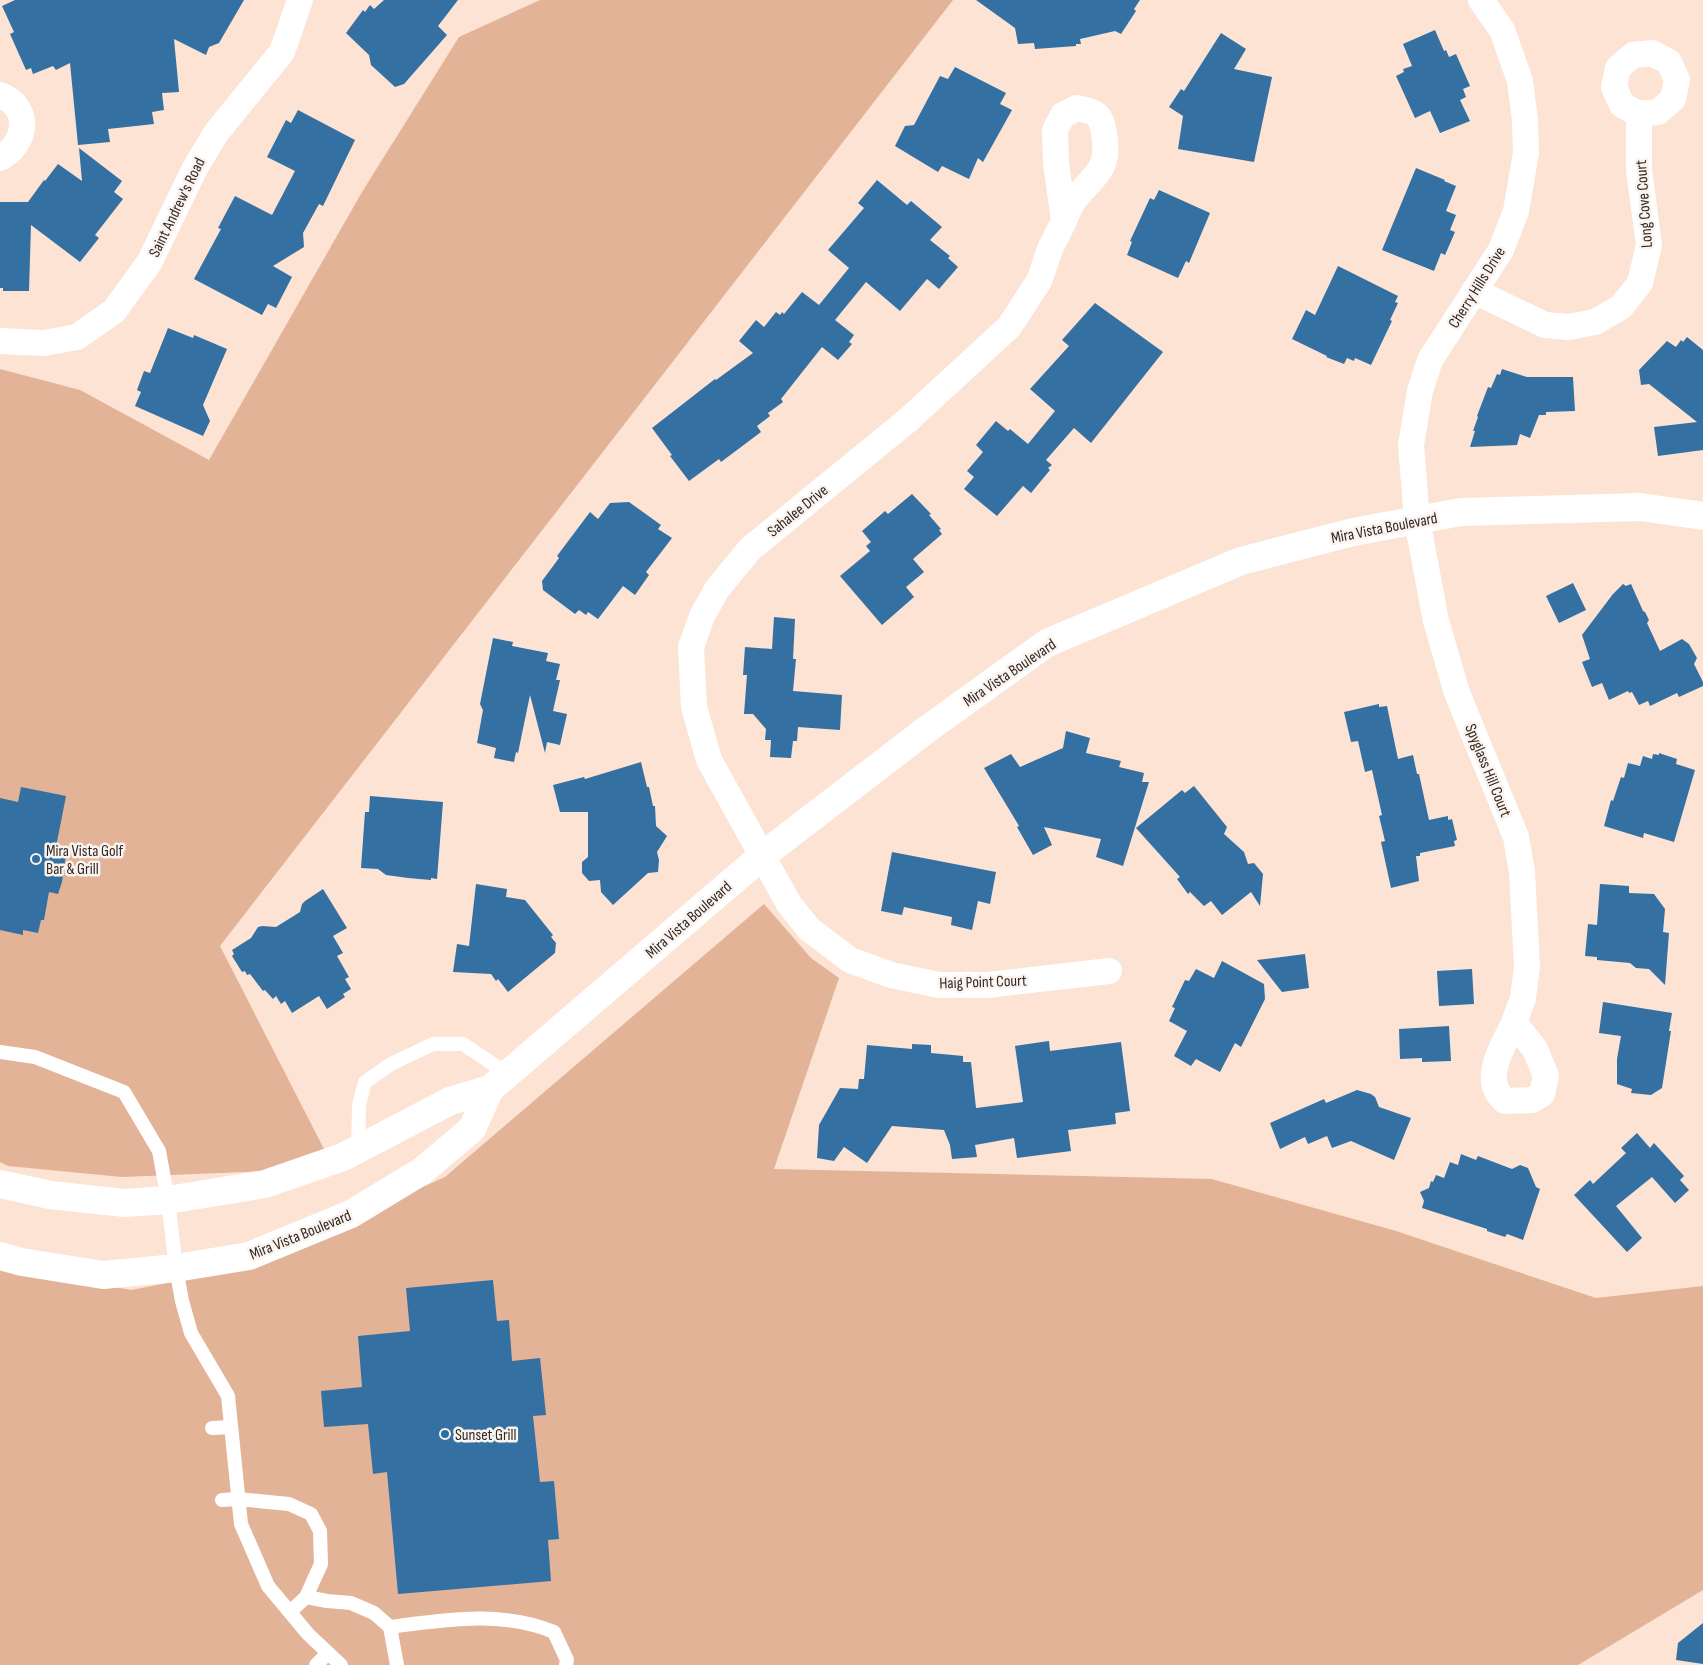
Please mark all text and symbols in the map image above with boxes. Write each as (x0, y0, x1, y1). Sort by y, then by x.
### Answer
street label: Saint Andrew's Road (145, 155, 210, 260)
street label: Long Cove Court (1632, 159, 1657, 248)
street label: Cherry Hills Drive (1445, 244, 1510, 332)
street label: Sahalee Drive (764, 481, 832, 541)
street label: Mira Vista Boulevard (1330, 509, 1439, 548)
street label: Mira Vista Boulevard (960, 635, 1060, 711)
street label: Spyglass Hill Court (1460, 721, 1515, 820)
place label: Mira Vista Golf Bar & Grill (46, 842, 124, 879)
marker: Mira Vista Golf Bar & Grill (30, 853, 42, 865)
street label: Mira Vista Boulevard (642, 878, 736, 963)
street label: Haig Point Court (939, 971, 1027, 994)
street label: Mira Vista Boulevard (247, 1206, 354, 1264)
place label: Sunset Grill (455, 1426, 516, 1445)
marker: Sunset Grill (439, 1428, 451, 1440)

